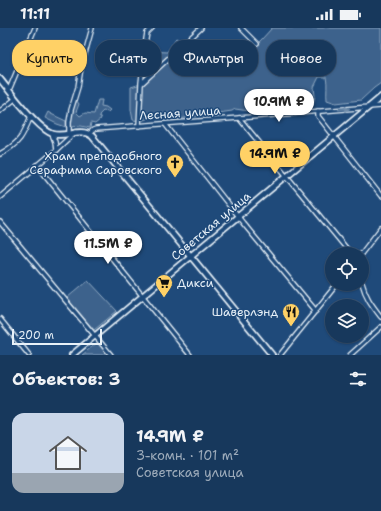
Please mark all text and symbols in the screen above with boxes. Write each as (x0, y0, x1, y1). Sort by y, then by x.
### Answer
text: 11:11 (20, 4, 50, 24)
chip: Купить (12, 40, 87, 76)
chip: Снять (95, 40, 161, 76)
chip: Фильтры (169, 40, 258, 76)
chip: Новое (266, 40, 336, 76)
pin: 10.9M ₽ (242, 89, 316, 123)
text: 10.9M ₽ (253, 93, 305, 110)
street label: Лесная улица (139, 102, 222, 124)
one-way arrow (338, 105, 350, 112)
pin: 14.9M ₽ (238, 141, 312, 175)
text: 14.9M ₽ (249, 145, 301, 162)
place label: Храм преподобного Серафима Саровского (30, 148, 162, 178)
church icon: Храм преподобного Серафима Саровского (165, 153, 185, 178)
street label: Советская улица (168, 188, 255, 264)
pin: 11.5M ₽ (71, 231, 145, 265)
text: 11.5M ₽ (83, 235, 133, 252)
map controls (325, 247, 369, 343)
button: locate (325, 247, 369, 291)
supermarket icon: Дикси (154, 273, 174, 298)
place label: Дикси (177, 275, 214, 291)
button: layers (325, 299, 369, 343)
restaurant icon: Шаверлэнд (281, 302, 301, 327)
place label: Шаверлэнд (212, 304, 278, 320)
scale bar (12, 327, 102, 346)
text: 200 m (18, 328, 54, 343)
text: Объектов: 3 (12, 368, 121, 390)
icon: filters (347, 368, 369, 390)
text: 14.9M ₽ (136, 425, 204, 447)
icon: home (44, 429, 92, 477)
text: 3-комн. · 101 m² (136, 447, 239, 464)
text: Советская улица (136, 464, 244, 481)

